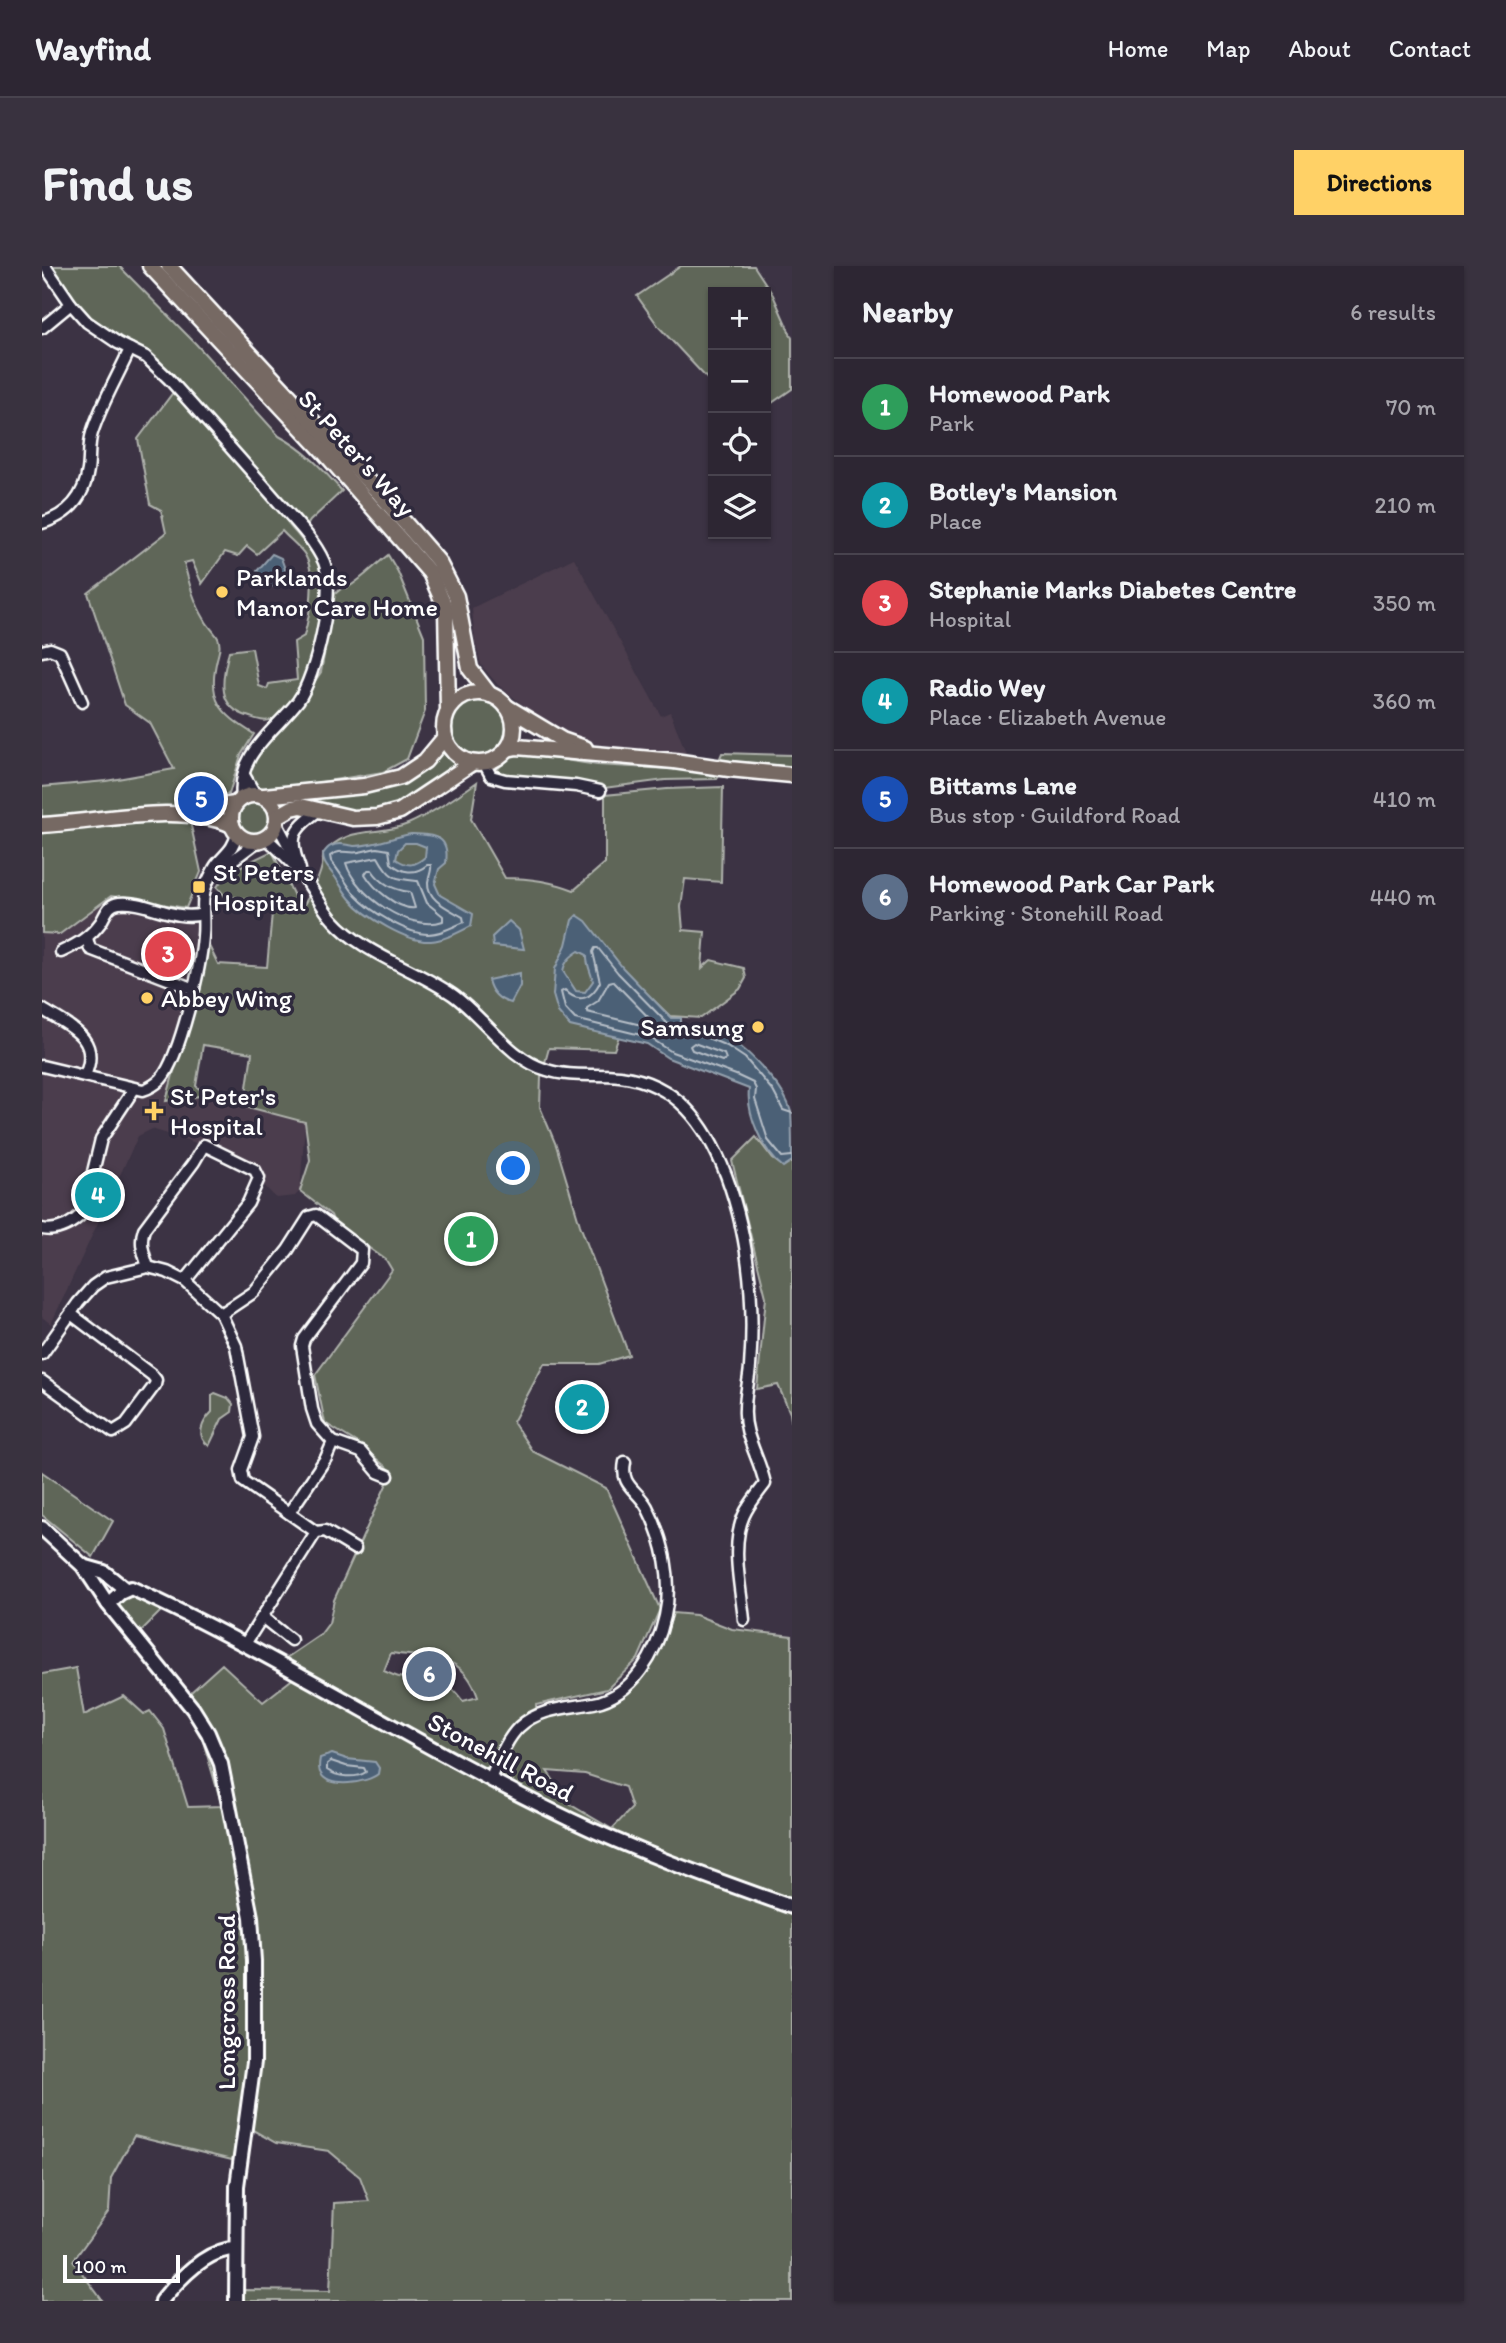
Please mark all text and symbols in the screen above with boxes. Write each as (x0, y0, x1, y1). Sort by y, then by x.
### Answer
text: Wayfind (35, 29, 151, 68)
text: Home (1108, 34, 1168, 63)
text: Map (1206, 34, 1250, 63)
text: About (1288, 34, 1351, 63)
text: Contact (1389, 34, 1471, 63)
button: Directions (1294, 150, 1464, 215)
text: Find us (42, 153, 193, 212)
map controls (708, 287, 771, 539)
button: + (708, 287, 771, 350)
text: Nearby (862, 293, 953, 330)
text: 6 results (1350, 298, 1436, 326)
button: − (708, 350, 771, 413)
text: Homewood Park (929, 377, 1110, 409)
street label: St Peter's Way (292, 383, 422, 523)
text: 1 (880, 393, 890, 421)
text: 70 m (1386, 393, 1436, 421)
text: Park (929, 409, 974, 437)
button: locate (708, 413, 771, 476)
text: Botley's Mansion (929, 475, 1117, 507)
button: layers (708, 476, 771, 539)
text: 2 (879, 491, 891, 519)
text: 210 m (1375, 491, 1436, 519)
text: Place (929, 507, 982, 535)
place label: Parklands Manor Care Home (236, 561, 438, 623)
text: Stephanie Marks Diabetes Centre (929, 573, 1296, 605)
marker: Parklands Manor Care Home (214, 584, 230, 600)
text: 3 (879, 589, 891, 617)
text: 350 m (1373, 589, 1436, 617)
text: Hospital (929, 605, 1011, 633)
text: Radio Wey (929, 671, 1045, 703)
text: 4 (878, 687, 892, 715)
text: 360 m (1373, 687, 1436, 715)
text: Place · Elizabeth Avenue (929, 703, 1166, 731)
text: Bittams Lane (929, 769, 1077, 801)
pin: 5 (178, 773, 224, 825)
text: 5 (879, 785, 891, 813)
text: 410 m (1373, 785, 1436, 813)
text: Bus stop · Guildford Road (929, 801, 1180, 829)
place label: St Peters Hospital (213, 856, 314, 918)
text: Homewood Park Car Park (929, 867, 1215, 899)
marker: St Peters Hospital (191, 879, 207, 895)
text: 6 (879, 883, 891, 911)
text: 440 m (1370, 883, 1436, 911)
text: Parking · Stonehill Road (929, 899, 1163, 927)
pin: 3 (145, 928, 191, 980)
place label: Abbey Wing (161, 982, 293, 1014)
marker: Abbey Wing (139, 990, 155, 1006)
place label: Samsung (640, 1011, 745, 1043)
marker: Samsung (750, 1019, 766, 1035)
place label: St Peter's Hospital (170, 1080, 276, 1142)
marker: St Peter's Hospital (144, 1101, 164, 1121)
your location (496, 1151, 530, 1185)
pin: 4 (75, 1169, 121, 1221)
pin: 1 (448, 1213, 494, 1265)
pin: 2 (559, 1381, 605, 1433)
pin: 6 (406, 1648, 452, 1700)
street label: Stonehill Road (423, 1705, 579, 1809)
street label: Longcross Road (210, 1913, 242, 2090)
scale bar (63, 2252, 180, 2284)
text: 100 m (74, 2255, 126, 2278)

